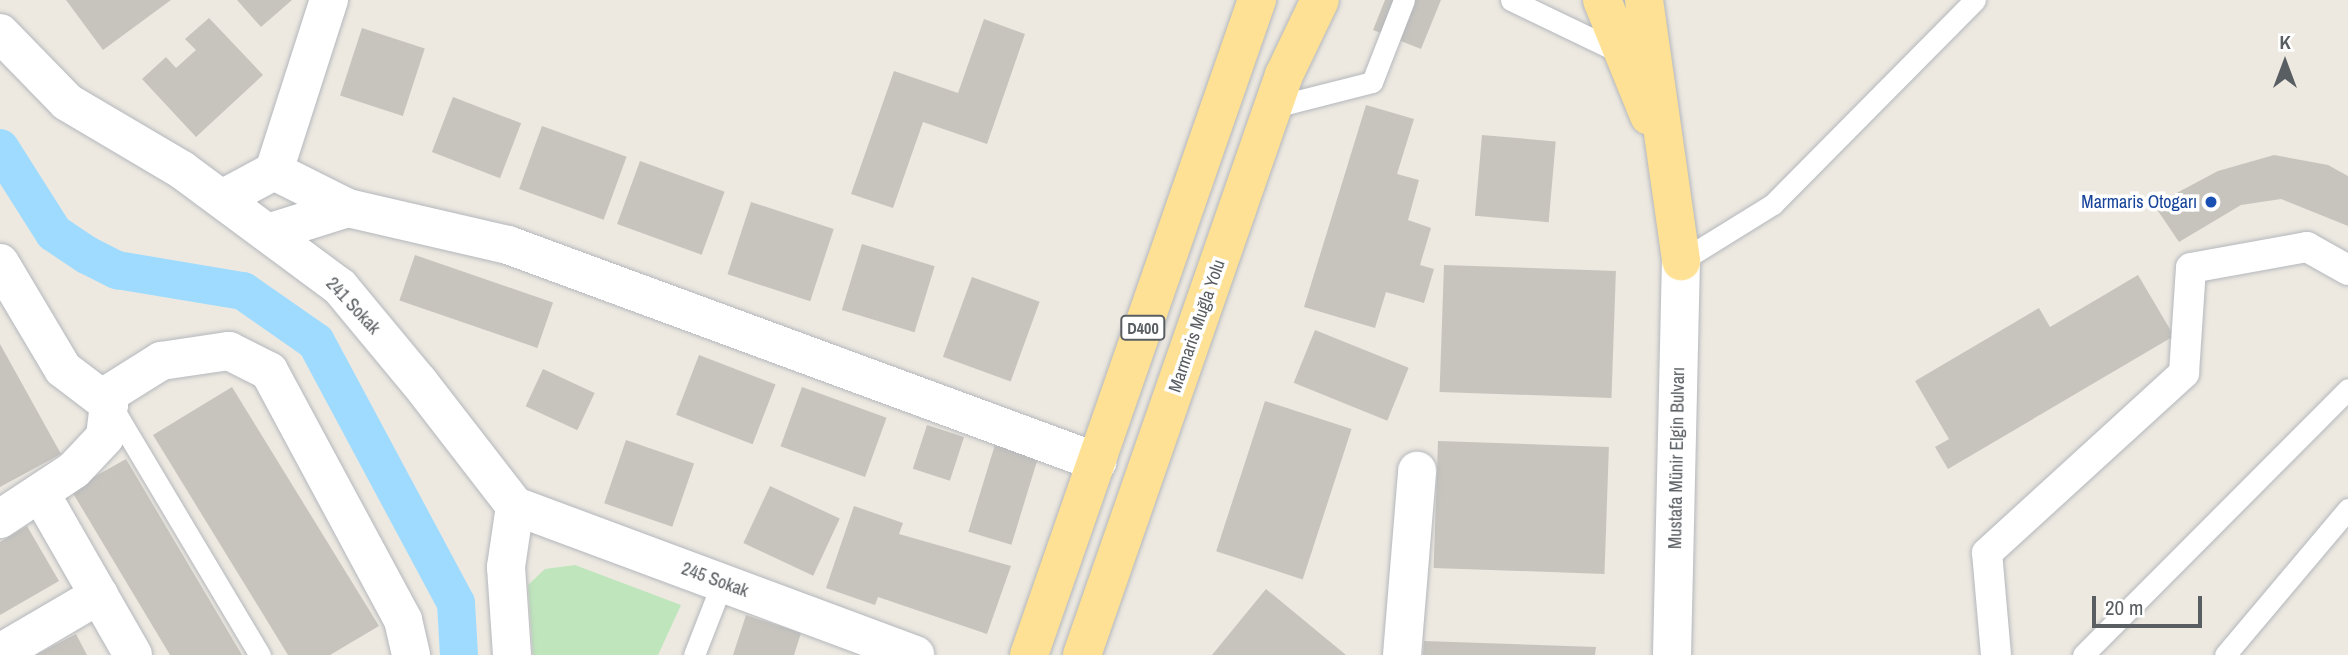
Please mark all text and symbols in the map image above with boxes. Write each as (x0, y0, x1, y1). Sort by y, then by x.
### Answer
north arrow (2250, 28, 2320, 98)
text: K (2279, 29, 2291, 55)
place label: Marmaris Otogarı (2081, 191, 2197, 213)
marker: Marmaris Otogarı (2203, 194, 2219, 210)
street label: Marmaris Muğla Yolu (1164, 257, 1230, 395)
street label: 241 Sokak (321, 273, 385, 339)
road number: D400 (1120, 316, 1166, 340)
street label: Mustafa Münir Elgin Bulvarı (1665, 367, 1689, 549)
street label: 245 Sokak (679, 558, 751, 602)
scale bar (2096, 582, 2206, 626)
text: 20 m (2105, 593, 2143, 622)

